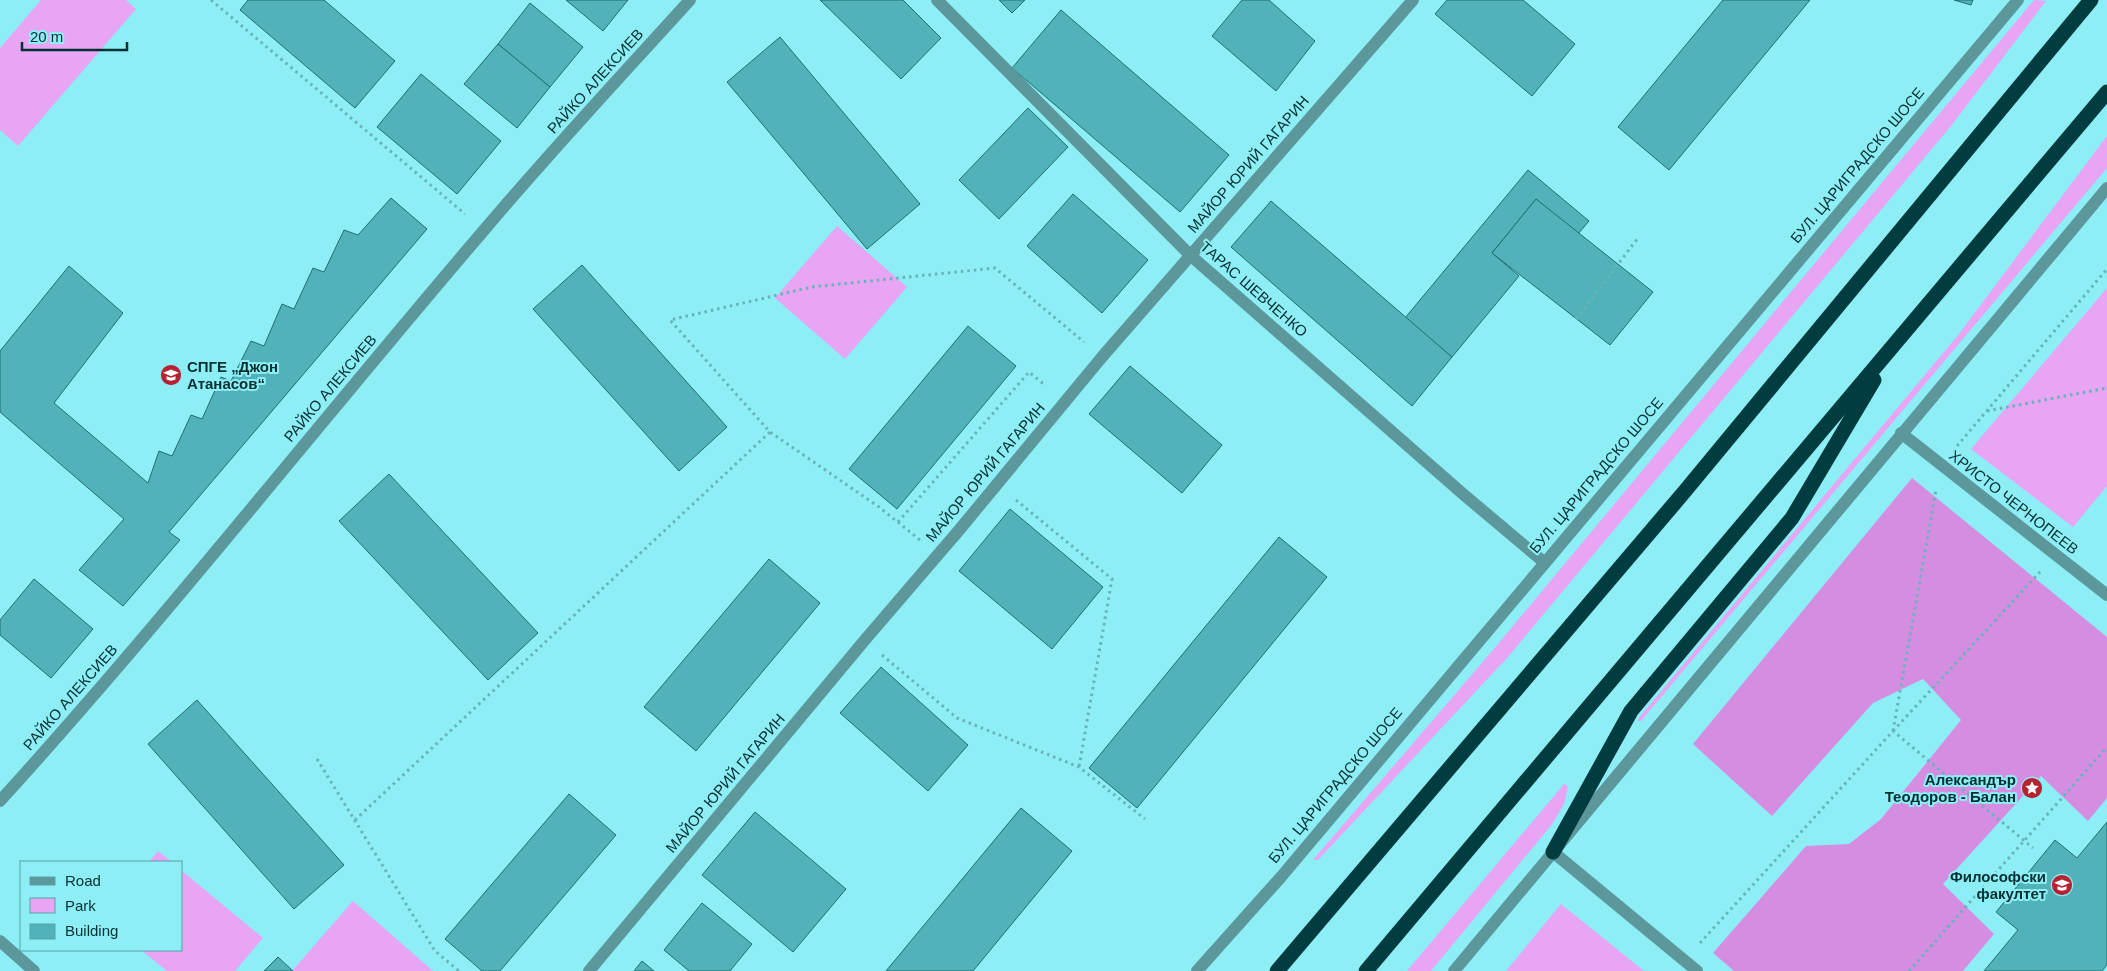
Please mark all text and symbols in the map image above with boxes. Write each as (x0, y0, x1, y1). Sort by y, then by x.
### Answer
scale bar (22, 20, 128, 52)
street label: РАЙКО АЛЕКСИЕВ (544, 25, 646, 137)
text: 20 m (30, 28, 63, 45)
street label: БУЛ. ЦАРИГРАДСКО ШОСЕ (1787, 84, 1927, 246)
street label: МАЙОР ЮРИЙ ГАГАРИН (1184, 92, 1312, 236)
street label: ТАРАС ШЕВЧЕНКО (1197, 238, 1311, 340)
street label: РАЙКО АЛЕКСИЕВ (280, 331, 380, 445)
place label: СПГЕ „Джон Атанасов“ (187, 358, 278, 392)
school or university icon: СПГЕ „Джон Атанасов“ (159, 363, 183, 387)
street label: БУЛ. ЦАРИГРАДСКО ШОСЕ (1526, 394, 1666, 556)
street label: МАЙОР ЮРИЙ ГАГАРИН (922, 399, 1048, 545)
street label: ХРИСТО ЧЕРНОПЕЕВ (1946, 446, 2082, 558)
street label: РАЙКО АЛЕКСИЕВ (19, 641, 121, 753)
street label: БУЛ. ЦАРИГРАДСКО ШОСЕ (1265, 704, 1405, 866)
street label: МАЙОР ЮРИЙ ГАГАРИН (662, 710, 788, 856)
place label: Александър Теодоров - Балан (1885, 771, 2016, 805)
place icon: Александър Теодоров - Балан (2020, 776, 2044, 800)
legend (20, 861, 182, 951)
place label: Философски факултет (1950, 868, 2046, 902)
text: Road (65, 872, 101, 889)
school or university icon: Философски факултет (2050, 873, 2074, 897)
text: Park (65, 897, 96, 914)
text: Building (65, 922, 118, 939)

